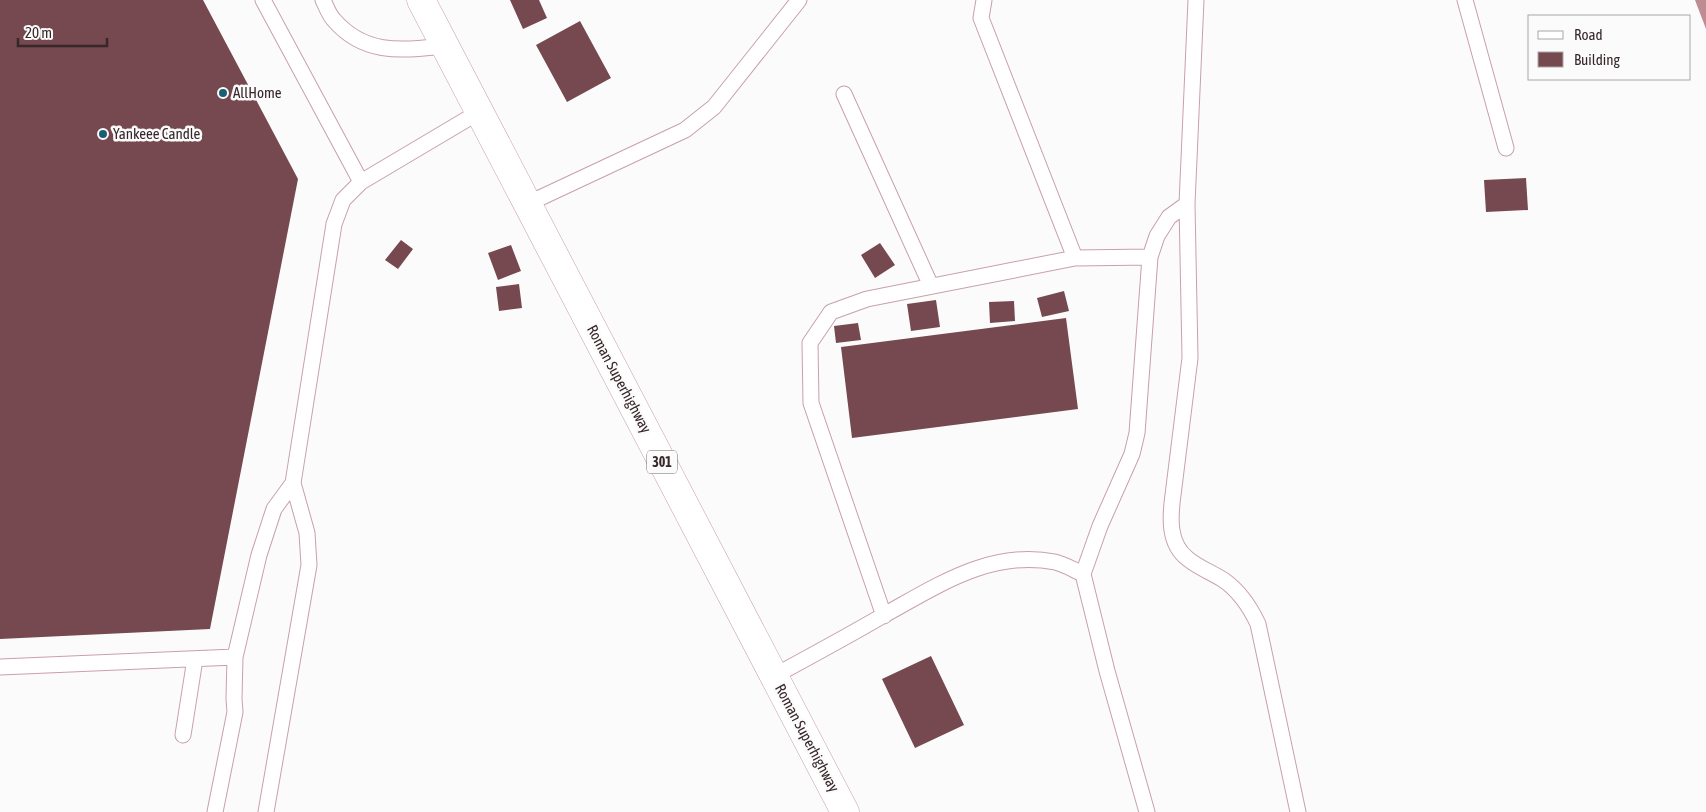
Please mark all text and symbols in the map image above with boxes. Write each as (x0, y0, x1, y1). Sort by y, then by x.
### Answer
scale bar (18, 15, 106, 47)
legend (1528, 15, 1691, 80)
text: 20 m (25, 24, 52, 41)
text: Road (1574, 26, 1603, 43)
text: Building (1574, 51, 1620, 68)
place label: AllHome (233, 84, 282, 101)
marker: AllHome (217, 87, 229, 99)
place label: Yankeee Candle (113, 125, 201, 142)
marker: Yankeee Candle (97, 128, 109, 140)
street label: Roman Superhighway (584, 322, 655, 436)
road number: 301 (647, 451, 677, 474)
street label: Roman Superhighway (772, 681, 843, 795)

